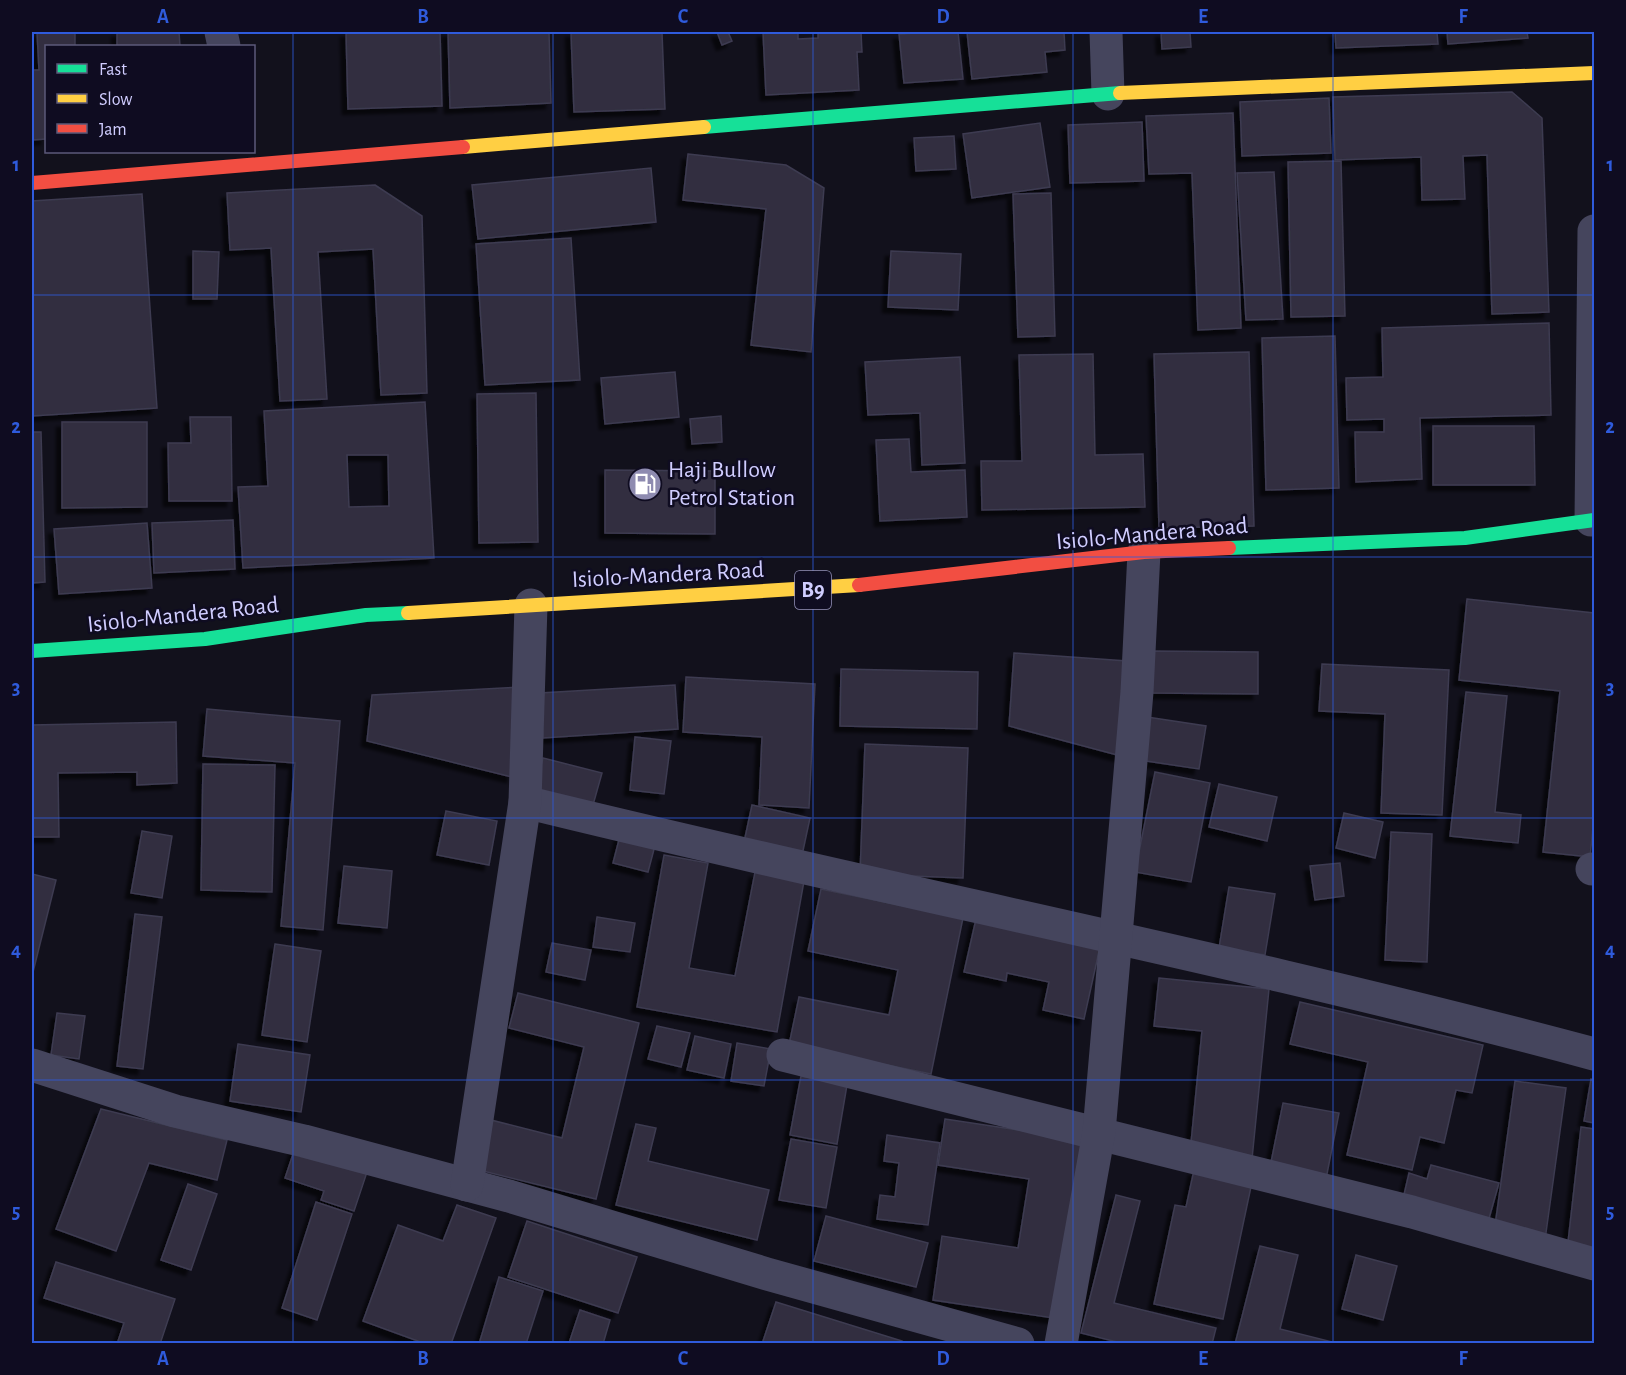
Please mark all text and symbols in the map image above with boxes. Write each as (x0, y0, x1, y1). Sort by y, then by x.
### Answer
text: A (157, 7, 169, 27)
text: B (417, 7, 429, 27)
text: C (678, 7, 689, 27)
text: D (936, 7, 950, 27)
text: E (1198, 7, 1208, 27)
text: F (1458, 7, 1468, 27)
legend (45, 45, 255, 153)
text: Fast (99, 61, 127, 79)
text: Slow (99, 91, 132, 109)
text: Jam (99, 121, 127, 139)
text: 1 (12, 155, 20, 175)
text: 1 (1606, 155, 1614, 175)
text: 2 (11, 417, 21, 437)
text: 2 (1605, 417, 1615, 437)
place label: Haji Bullow Petrol Station (668, 458, 795, 510)
fuel station icon: Haji Bullow Petrol Station (627, 466, 663, 502)
street label: Isiolo-Mandera Road (1055, 514, 1249, 554)
street label: Isiolo-Mandera Road (571, 558, 765, 592)
road number: B9 (795, 571, 831, 609)
street label: Isiolo-Mandera Road (86, 593, 280, 637)
text: 3 (12, 678, 20, 698)
text: 3 (1606, 678, 1614, 698)
text: 4 (11, 940, 21, 960)
text: 4 (1605, 940, 1615, 960)
text: 5 (12, 1202, 20, 1222)
text: 5 (1606, 1202, 1614, 1222)
text: A (157, 1349, 169, 1369)
text: B (417, 1349, 429, 1369)
text: C (678, 1349, 689, 1369)
text: D (936, 1349, 950, 1369)
text: E (1198, 1349, 1208, 1369)
text: F (1458, 1349, 1468, 1369)

